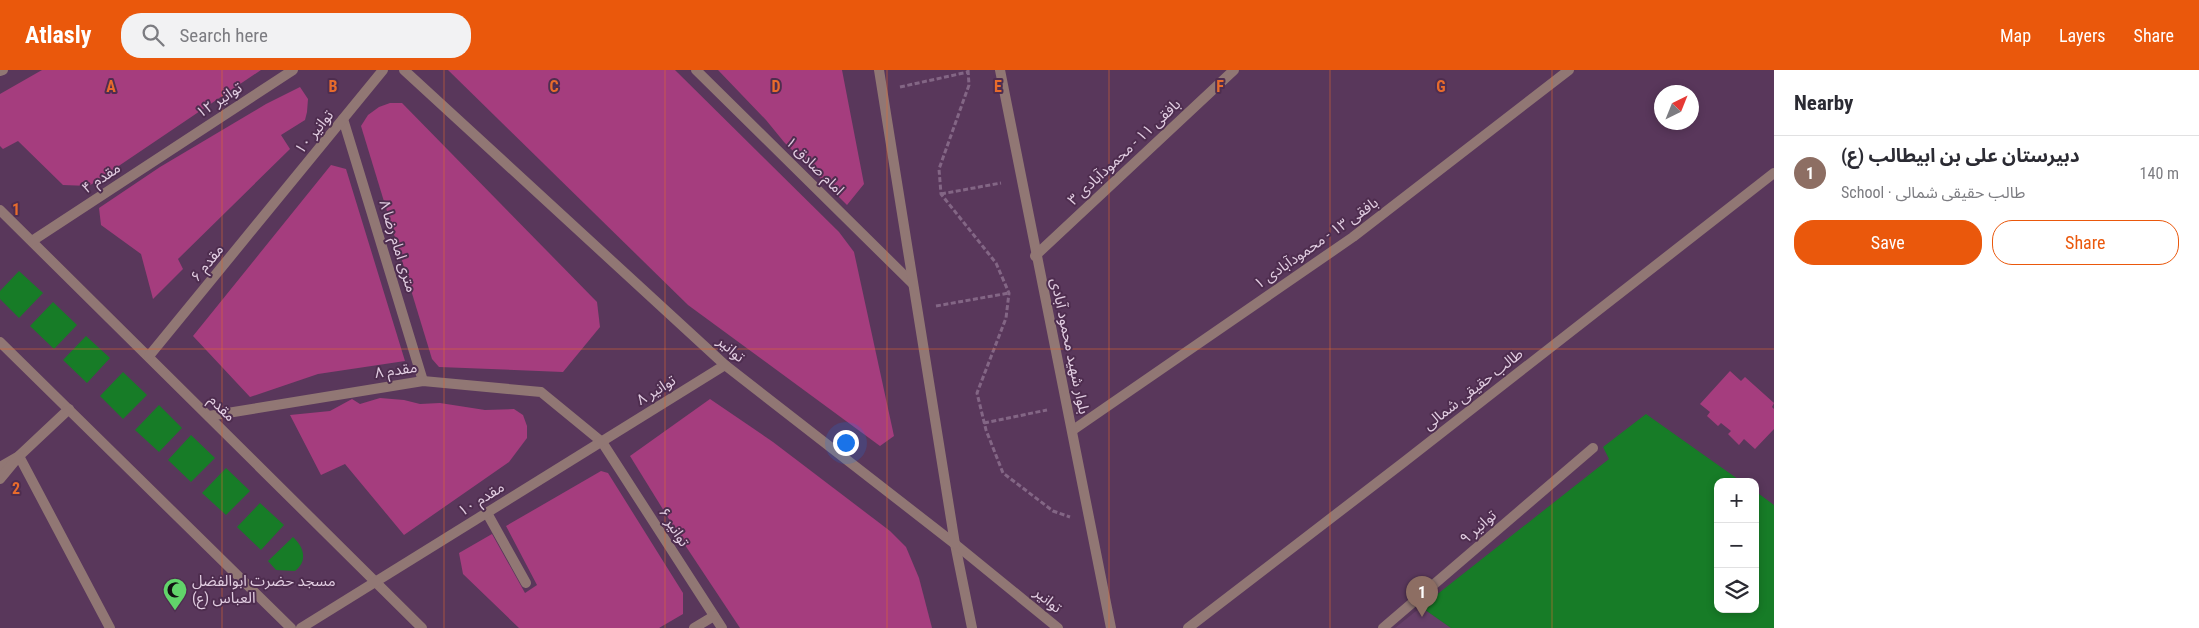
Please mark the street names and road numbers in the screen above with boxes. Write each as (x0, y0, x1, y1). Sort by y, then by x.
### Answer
street label: توانیر ۱۲ (193, 78, 245, 122)
street label: بافقی ۱۱ - محمودآبادی ۳ (1064, 95, 1184, 209)
street label: توانیر ۱۰ (291, 106, 337, 158)
street label: امام صادق ۱ (781, 133, 848, 200)
street label: مقدم ۴ (78, 159, 125, 199)
street label: بافقی ۱۳ - محمودآبادی ۱ (1250, 193, 1382, 293)
street label: ۸ متری امام رضا (373, 198, 421, 295)
street label: مقدم ۶ (187, 241, 229, 286)
street label: بلوار شهید محمود آبادی (1047, 276, 1093, 416)
street label: توانیر (713, 331, 748, 366)
street label: طالب حقیقی شمالی (1419, 344, 1527, 434)
street label: مقدم ۸ (374, 358, 419, 384)
street label: توانیر ۸ (633, 371, 679, 409)
street label: مقدم (203, 391, 239, 427)
street label: مقدم ۱۰ (455, 478, 509, 522)
street label: توانیر ۶ (655, 504, 693, 550)
street label: توانیر ۹ (1456, 506, 1500, 548)
street label: توانیر (1030, 583, 1066, 617)

